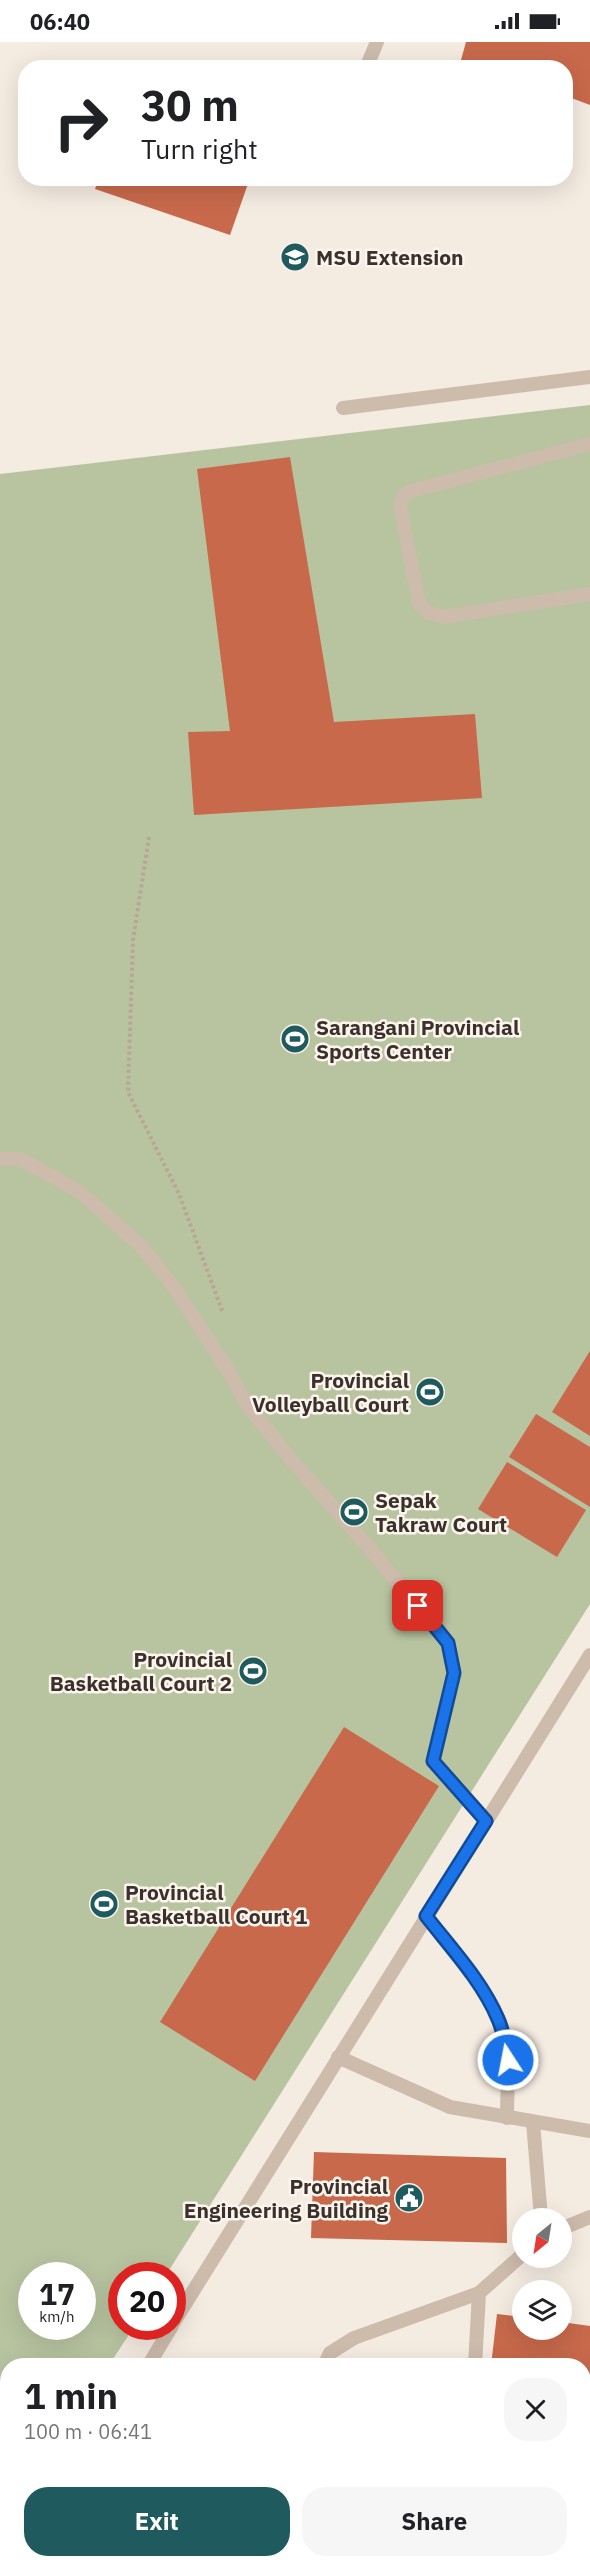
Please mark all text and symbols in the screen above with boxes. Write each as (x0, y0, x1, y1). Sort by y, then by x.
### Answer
text: 06:40 (30, 7, 90, 36)
text: 30 m (141, 78, 239, 133)
icon: right (42, 84, 120, 162)
text: Turn right (141, 131, 258, 166)
school or university icon: MSU Extension (279, 241, 311, 273)
place label: MSU Extension (316, 243, 464, 271)
place label: Sarangani Provincial Sports Center (316, 1013, 519, 1065)
sports icon: Sarangani Provincial Sports Center (279, 1023, 311, 1055)
place label: Provincial Volleyball Court (252, 1366, 409, 1418)
sports icon: Provincial Volleyball Court (414, 1376, 446, 1408)
place label: Sepak Takraw Court (375, 1486, 507, 1538)
sports icon: Sepak Takraw Court (338, 1496, 370, 1528)
pin (392, 1580, 443, 1631)
icon: arrive (401, 1589, 434, 1622)
place label: Provincial Basketball Court 2 (50, 1645, 232, 1697)
sports icon: Provincial Basketball Court 2 (237, 1655, 269, 1687)
place label: Provincial Basketball Court 1 (125, 1878, 308, 1930)
sports icon: Provincial Basketball Court 1 (88, 1888, 120, 1920)
position arrow (476, 2028, 540, 2092)
place label: Provincial Engineering Building (184, 2172, 388, 2224)
public building icon: Provincial Engineering Building (393, 2182, 425, 2214)
north arrow (512, 2208, 572, 2268)
map controls (512, 2208, 572, 2340)
speed limit sign: 20 (108, 2262, 186, 2340)
text: 17 (39, 2274, 75, 2313)
button: layers (512, 2280, 572, 2340)
text: km/h (39, 2307, 75, 2326)
text: 1 min (24, 2372, 118, 2419)
button: close (504, 2378, 567, 2441)
text: 100 m · 06:41 (24, 2418, 152, 2445)
button: Exit (24, 2487, 290, 2556)
button: Share (302, 2487, 567, 2556)

